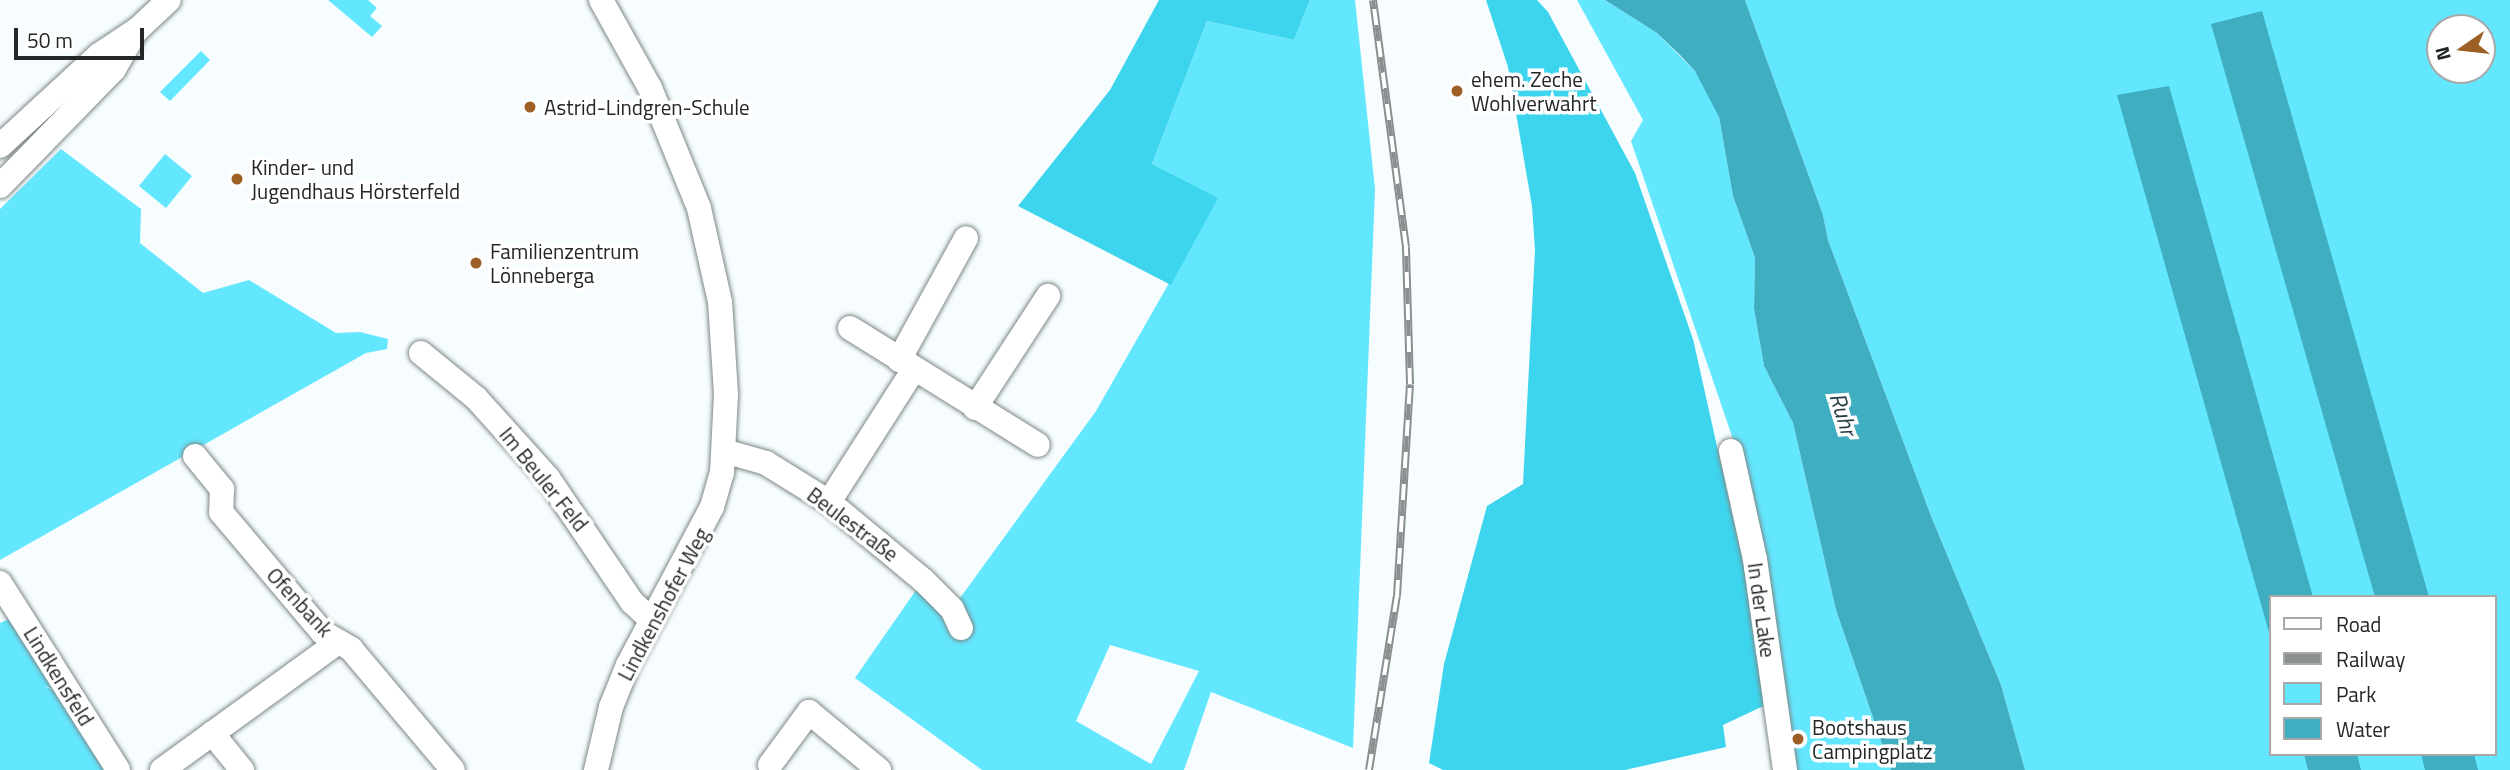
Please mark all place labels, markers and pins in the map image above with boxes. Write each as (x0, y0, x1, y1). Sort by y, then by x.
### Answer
place label: ehem. Zeche Wohlverwahrt (1471, 66, 1597, 116)
marker: ehem. Zeche Wohlverwahrt (1449, 83, 1465, 99)
place label: Astrid-Lindgren-Schule (544, 94, 750, 120)
marker: Astrid-Lindgren-Schule (522, 99, 538, 115)
place label: Kinder- und Jugendhaus Hörsterfeld (251, 154, 460, 204)
marker: Kinder- und Jugendhaus Hörsterfeld (229, 171, 245, 187)
place label: Familienzentrum Lönneberga (490, 238, 639, 288)
marker: Familienzentrum Lönneberga (468, 255, 484, 271)
place label: Bootshaus Campingplatz (1812, 714, 1933, 764)
marker: Bootshaus Campingplatz (1790, 731, 1806, 747)

